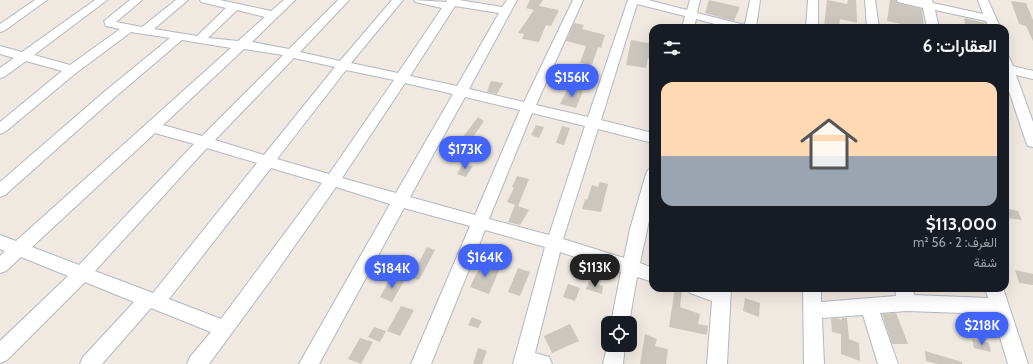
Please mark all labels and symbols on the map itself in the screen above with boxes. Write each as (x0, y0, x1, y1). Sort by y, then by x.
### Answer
pin: $156K (544, 64, 600, 98)
pin: $173K (437, 136, 493, 170)
pin: $164K (457, 244, 513, 278)
pin: $113K (567, 254, 623, 288)
pin: $184K (364, 255, 420, 289)
pin: $218K (954, 312, 1010, 346)

